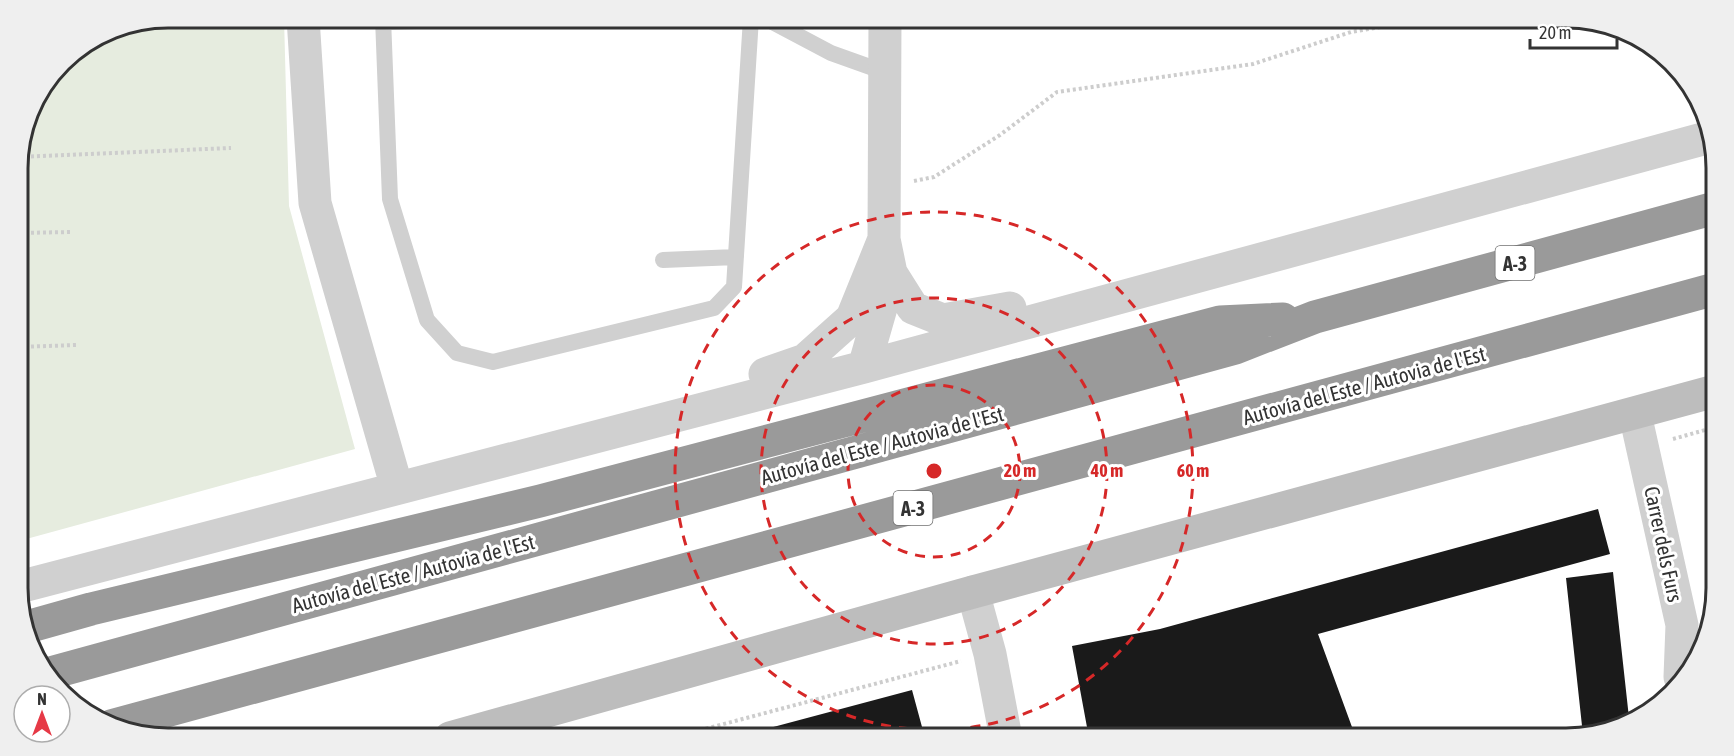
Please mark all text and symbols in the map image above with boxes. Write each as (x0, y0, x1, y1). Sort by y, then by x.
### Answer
scale bar (1530, 12, 1617, 50)
text: 20 m (1539, 22, 1571, 43)
road number: A-3 (1496, 246, 1534, 280)
street label: Autovía del Este / Autovia de l'Est (1240, 341, 1488, 429)
street label: Autovía del Este / Autovia de l'Est (758, 401, 1006, 489)
text: 20 m (1004, 460, 1036, 481)
text: 40 m (1090, 460, 1123, 481)
text: 60 m (1177, 460, 1209, 481)
centre of rings (924, 461, 944, 481)
street label: Carrer dels Furs (1640, 484, 1688, 604)
road number: A-3 (894, 491, 932, 525)
street label: Autovía del Este / Autovia de l'Est (289, 529, 537, 617)
north arrow (12, 684, 72, 744)
text: N (37, 690, 47, 708)

